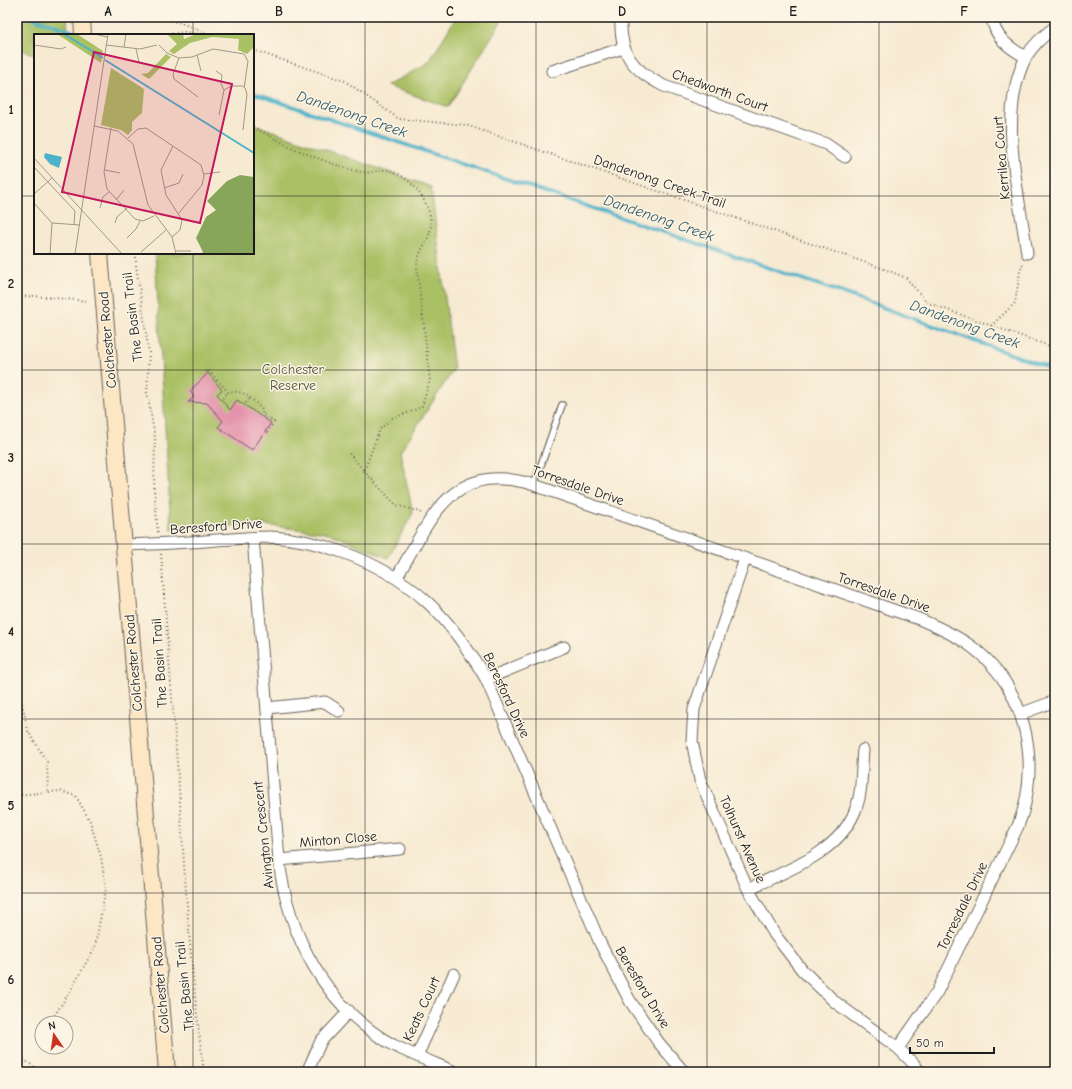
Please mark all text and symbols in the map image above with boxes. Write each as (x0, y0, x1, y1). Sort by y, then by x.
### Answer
text: A (104, 4, 112, 19)
text: B (275, 4, 283, 19)
text: C (446, 4, 454, 19)
text: D (618, 4, 626, 19)
text: E (789, 4, 797, 19)
text: F (960, 4, 968, 19)
inset map (34, 34, 254, 254)
street label: Chedworth Court (670, 65, 771, 116)
water label: Dandenong Creek (294, 87, 410, 142)
text: 1 (8, 102, 14, 117)
street label: Kerrilea Court (989, 114, 1014, 200)
street label: Dandenong Creek Trail (592, 151, 728, 212)
water label: Dandenong Creek (601, 191, 717, 246)
street label: The Basin Trail (119, 271, 146, 363)
text: 2 (8, 276, 14, 291)
street label: Colchester Road (95, 291, 120, 389)
water label: Dandenong Creek (908, 296, 1023, 352)
park label: Colchester Reserve (262, 361, 325, 394)
text: 3 (8, 450, 14, 465)
street label: Torresdale Drive (529, 462, 626, 509)
street label: Beresford Drive (169, 515, 263, 538)
street label: Torresdale Drive (835, 569, 932, 616)
street label: Colchester Road (121, 614, 146, 712)
street label: The Basin Trail (148, 618, 171, 708)
text: 4 (8, 624, 14, 639)
street label: Beresford Drive (479, 650, 534, 741)
street label: Avington Crescent (249, 779, 278, 890)
street label: Tolhurst Avenue (716, 793, 769, 886)
text: 5 (8, 798, 15, 813)
street label: Minton Close (299, 828, 378, 851)
street label: Torresdale Drive (934, 859, 991, 953)
street label: Colchester Road (148, 936, 173, 1034)
street label: The Basin Trail (171, 940, 198, 1032)
street label: Beresford Drive (612, 943, 674, 1031)
text: 6 (8, 972, 15, 987)
street label: Keats Court (399, 973, 444, 1044)
north arrow (34, 1015, 74, 1055)
text: N (47, 1019, 57, 1033)
scale bar (910, 1029, 994, 1055)
text: 50 m (916, 1036, 944, 1050)

